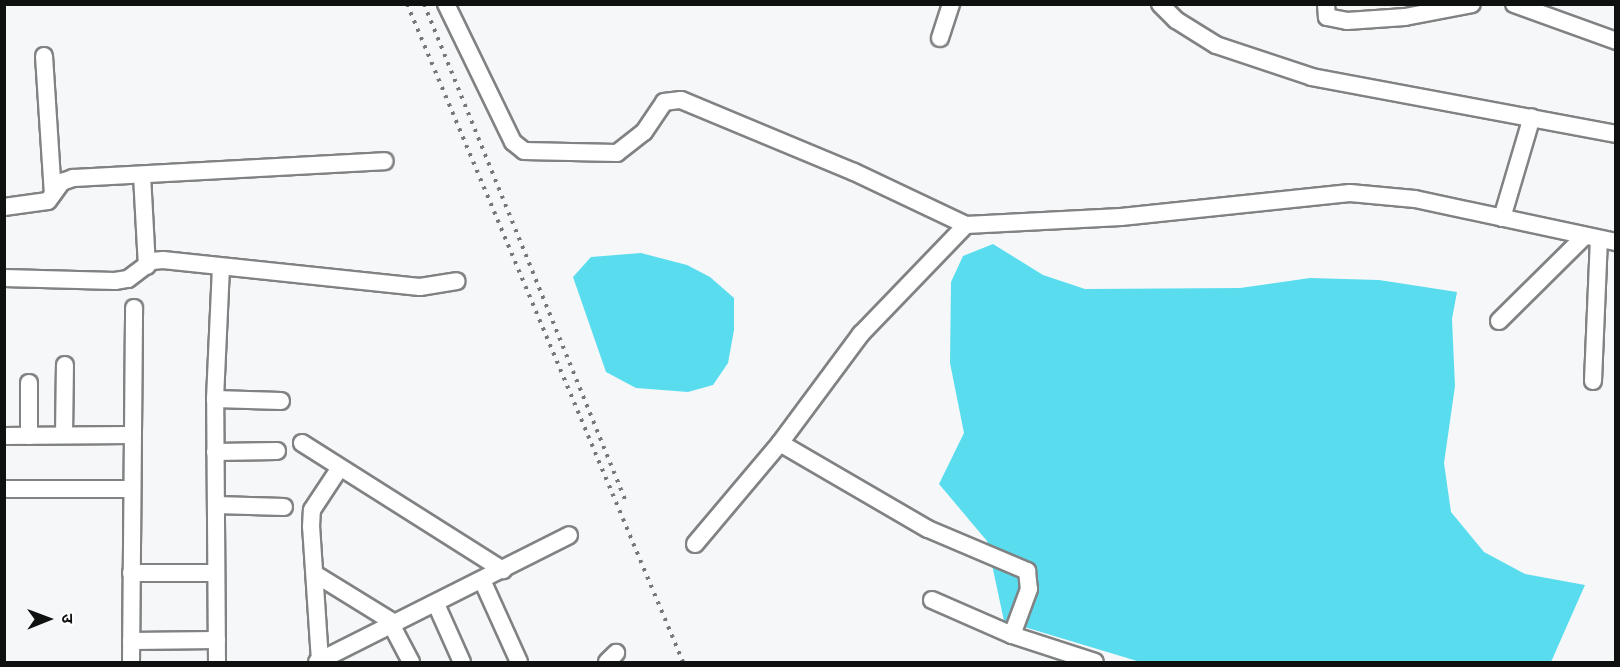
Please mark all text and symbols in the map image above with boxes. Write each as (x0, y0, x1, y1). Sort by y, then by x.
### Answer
north arrow (18, 589, 78, 649)
text: उ (57, 614, 76, 624)

